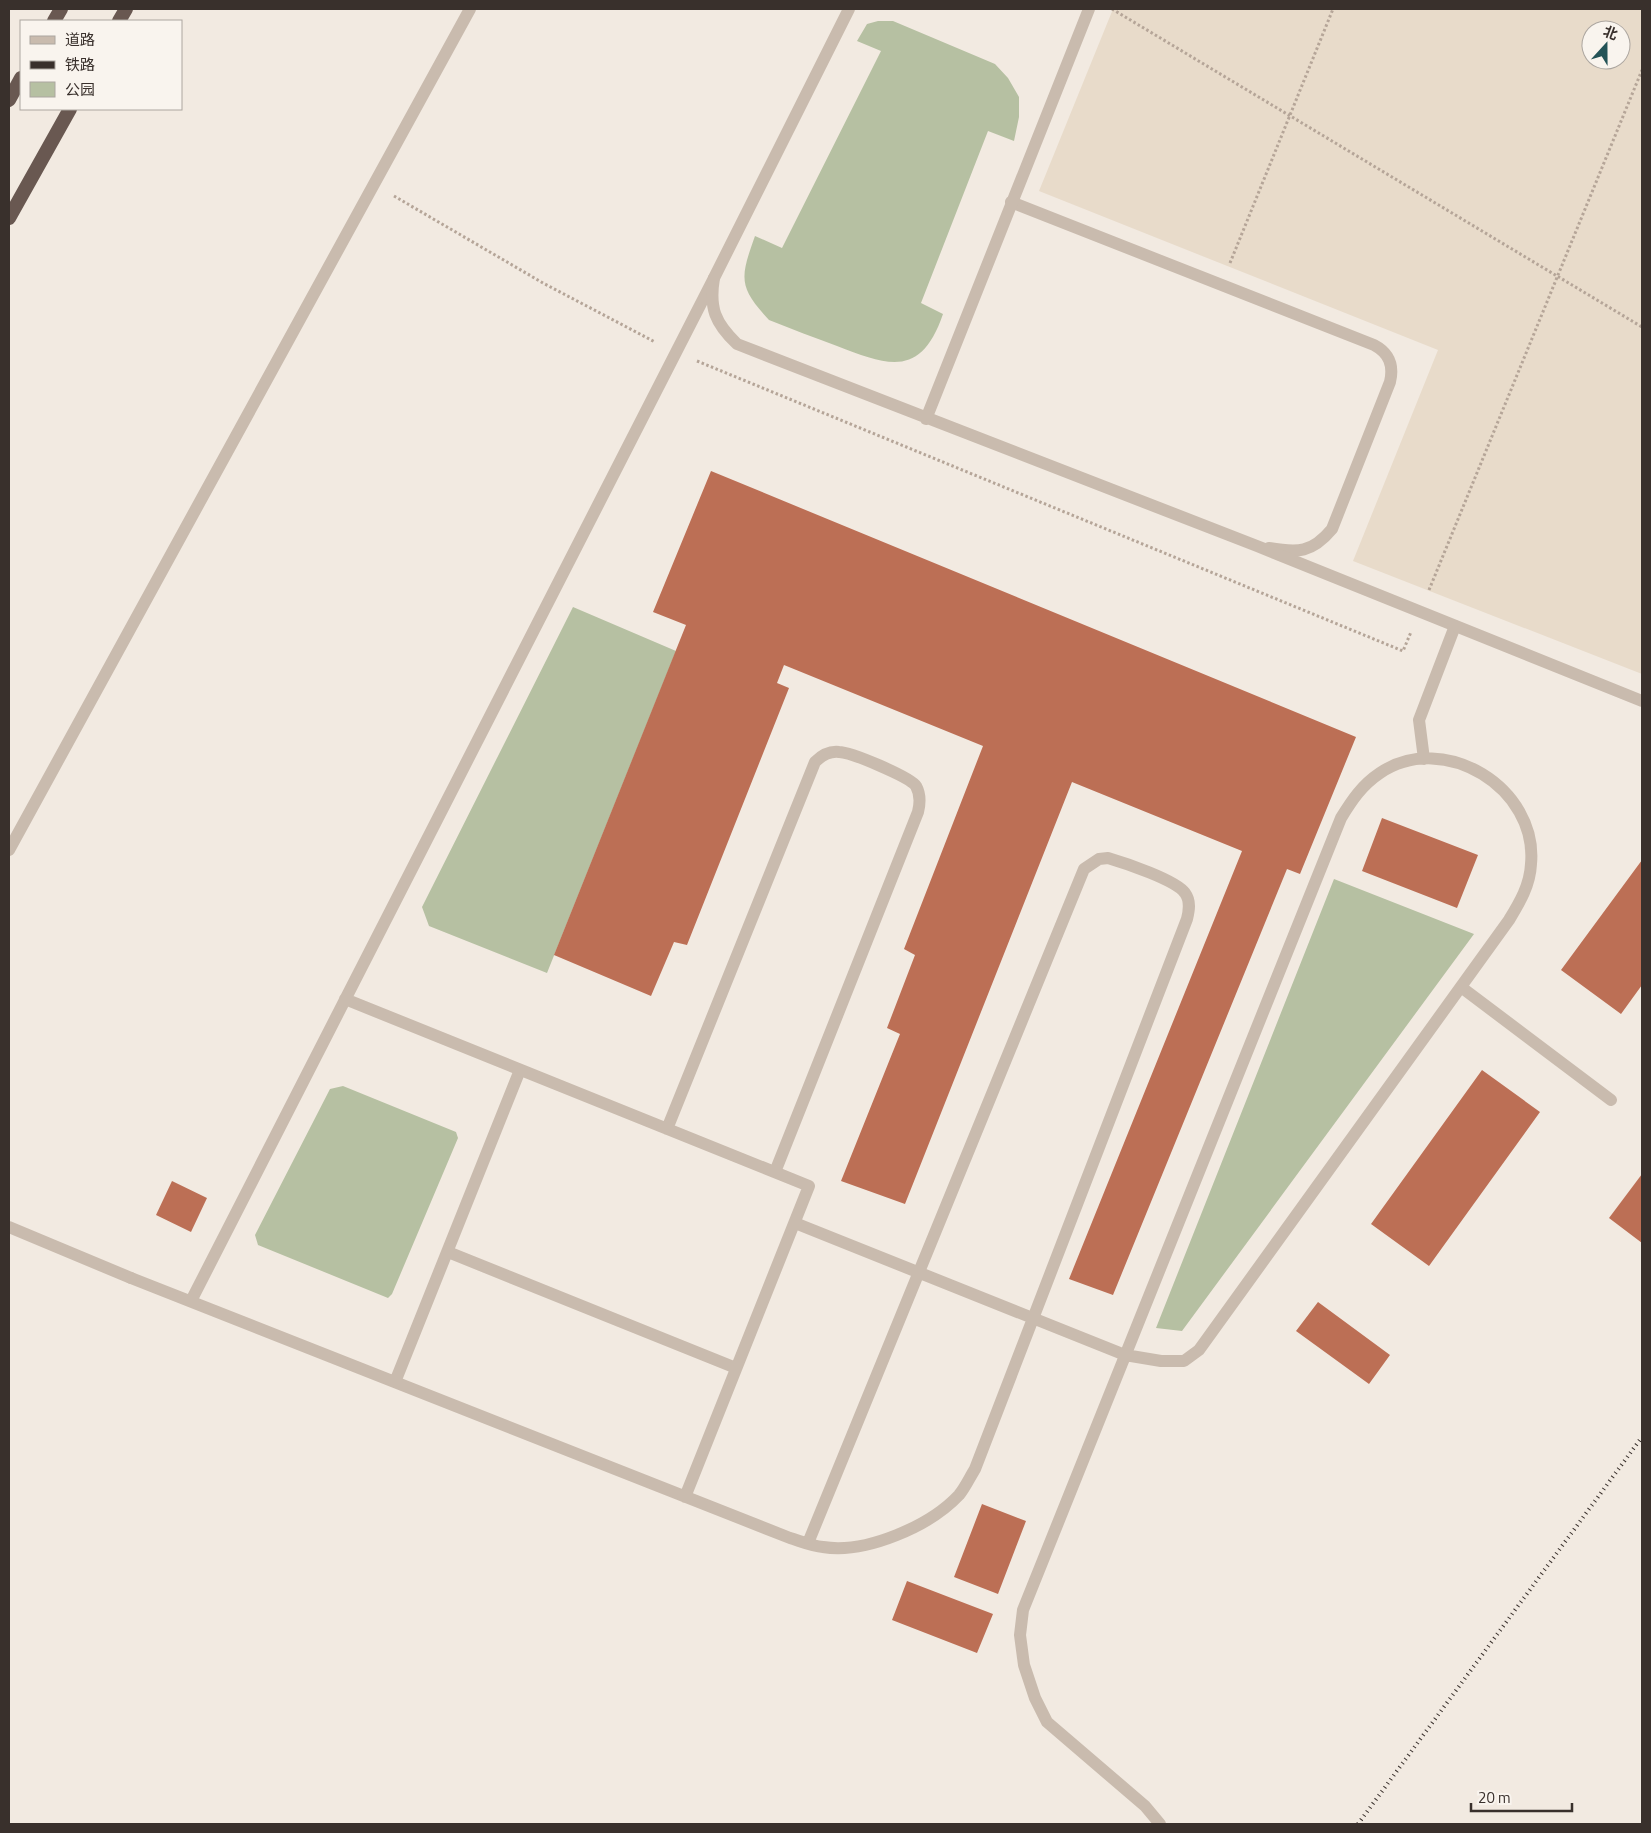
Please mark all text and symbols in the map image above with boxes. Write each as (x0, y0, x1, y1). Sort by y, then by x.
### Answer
legend (20, 20, 182, 110)
north arrow (1581, 20, 1631, 70)
text: 北 (1601, 20, 1621, 45)
text: 道路 (65, 28, 95, 51)
text: 铁路 (65, 53, 95, 76)
text: 公园 (65, 78, 95, 101)
scale bar (1471, 1780, 1572, 1812)
text: 20 m (1478, 1786, 1511, 1809)

